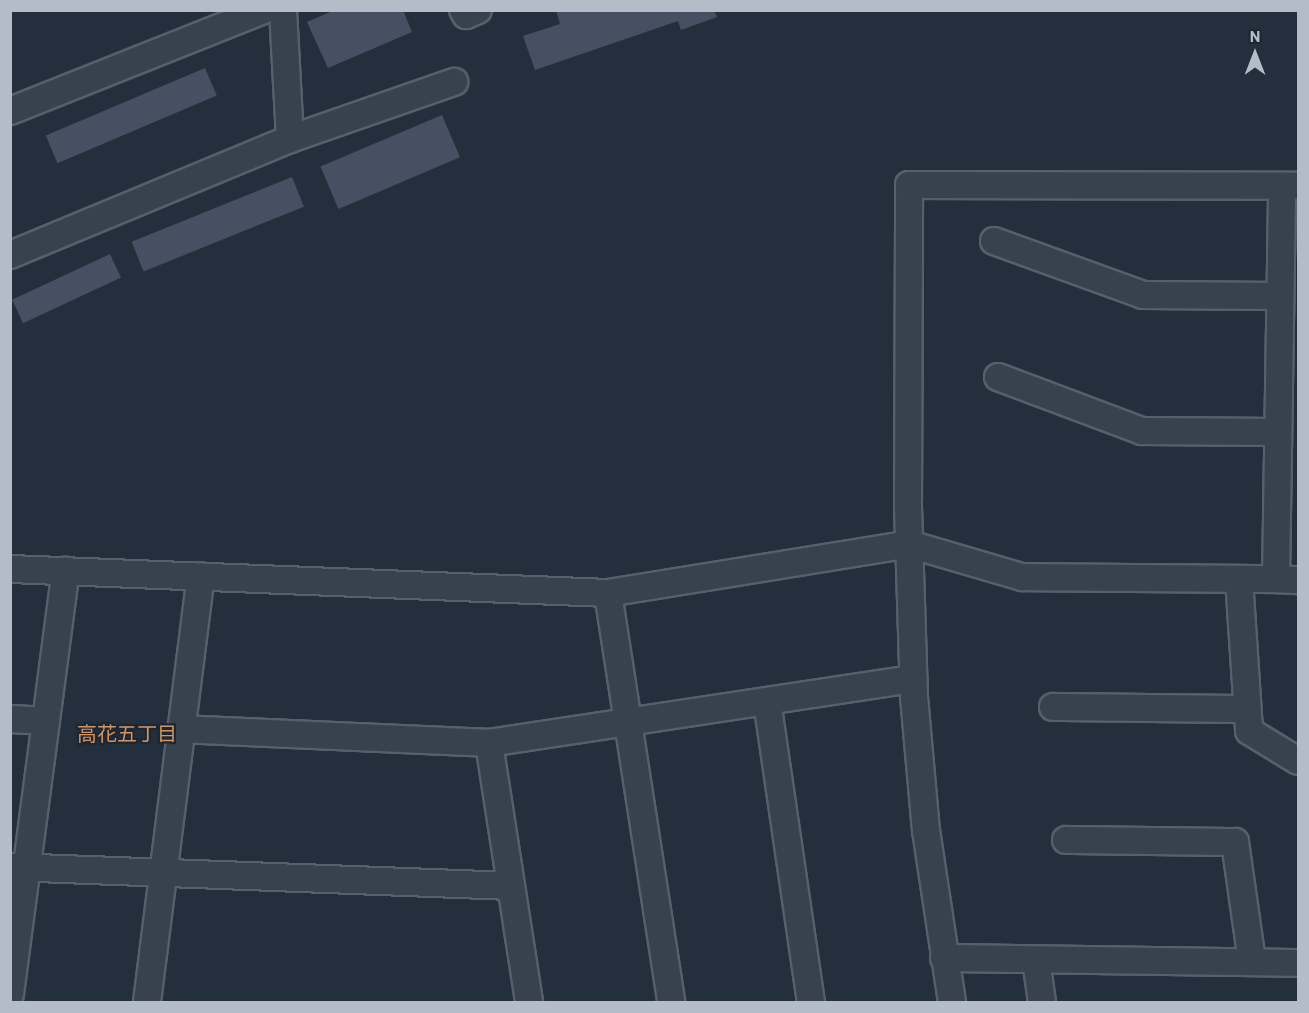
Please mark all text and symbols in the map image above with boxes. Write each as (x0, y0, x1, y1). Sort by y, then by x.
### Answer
north arrow (1225, 24, 1285, 84)
text: N (1250, 26, 1260, 45)
district label: 高花五丁目 (77, 721, 177, 745)

